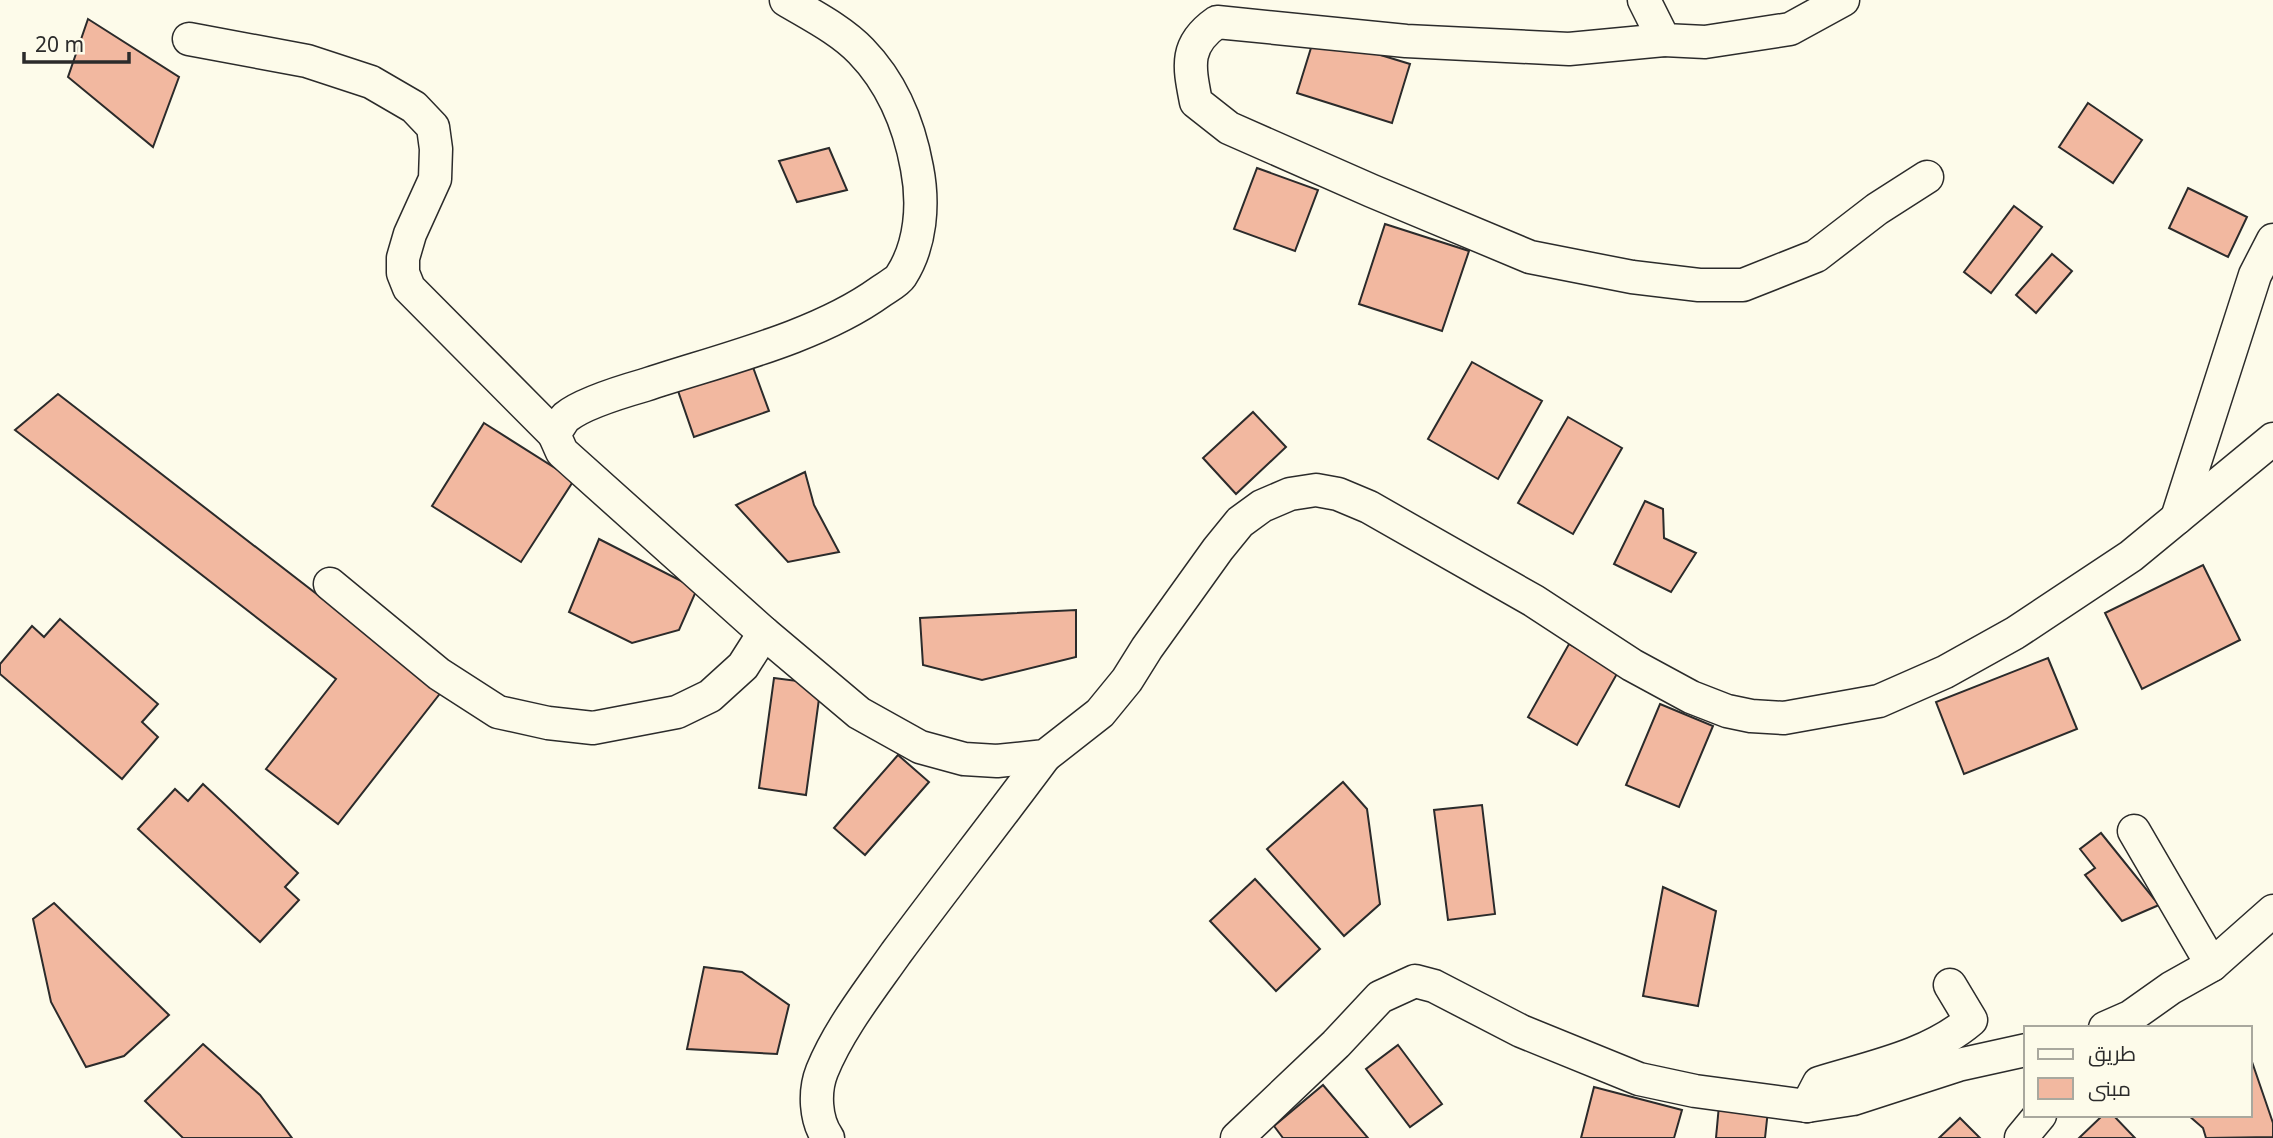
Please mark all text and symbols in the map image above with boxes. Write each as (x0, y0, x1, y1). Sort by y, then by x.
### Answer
scale bar (24, 21, 130, 65)
text: 20 m (35, 30, 84, 58)
legend (2024, 1026, 2252, 1117)
text: طريق (2088, 1039, 2136, 1067)
text: مبنى (2088, 1074, 2131, 1102)

